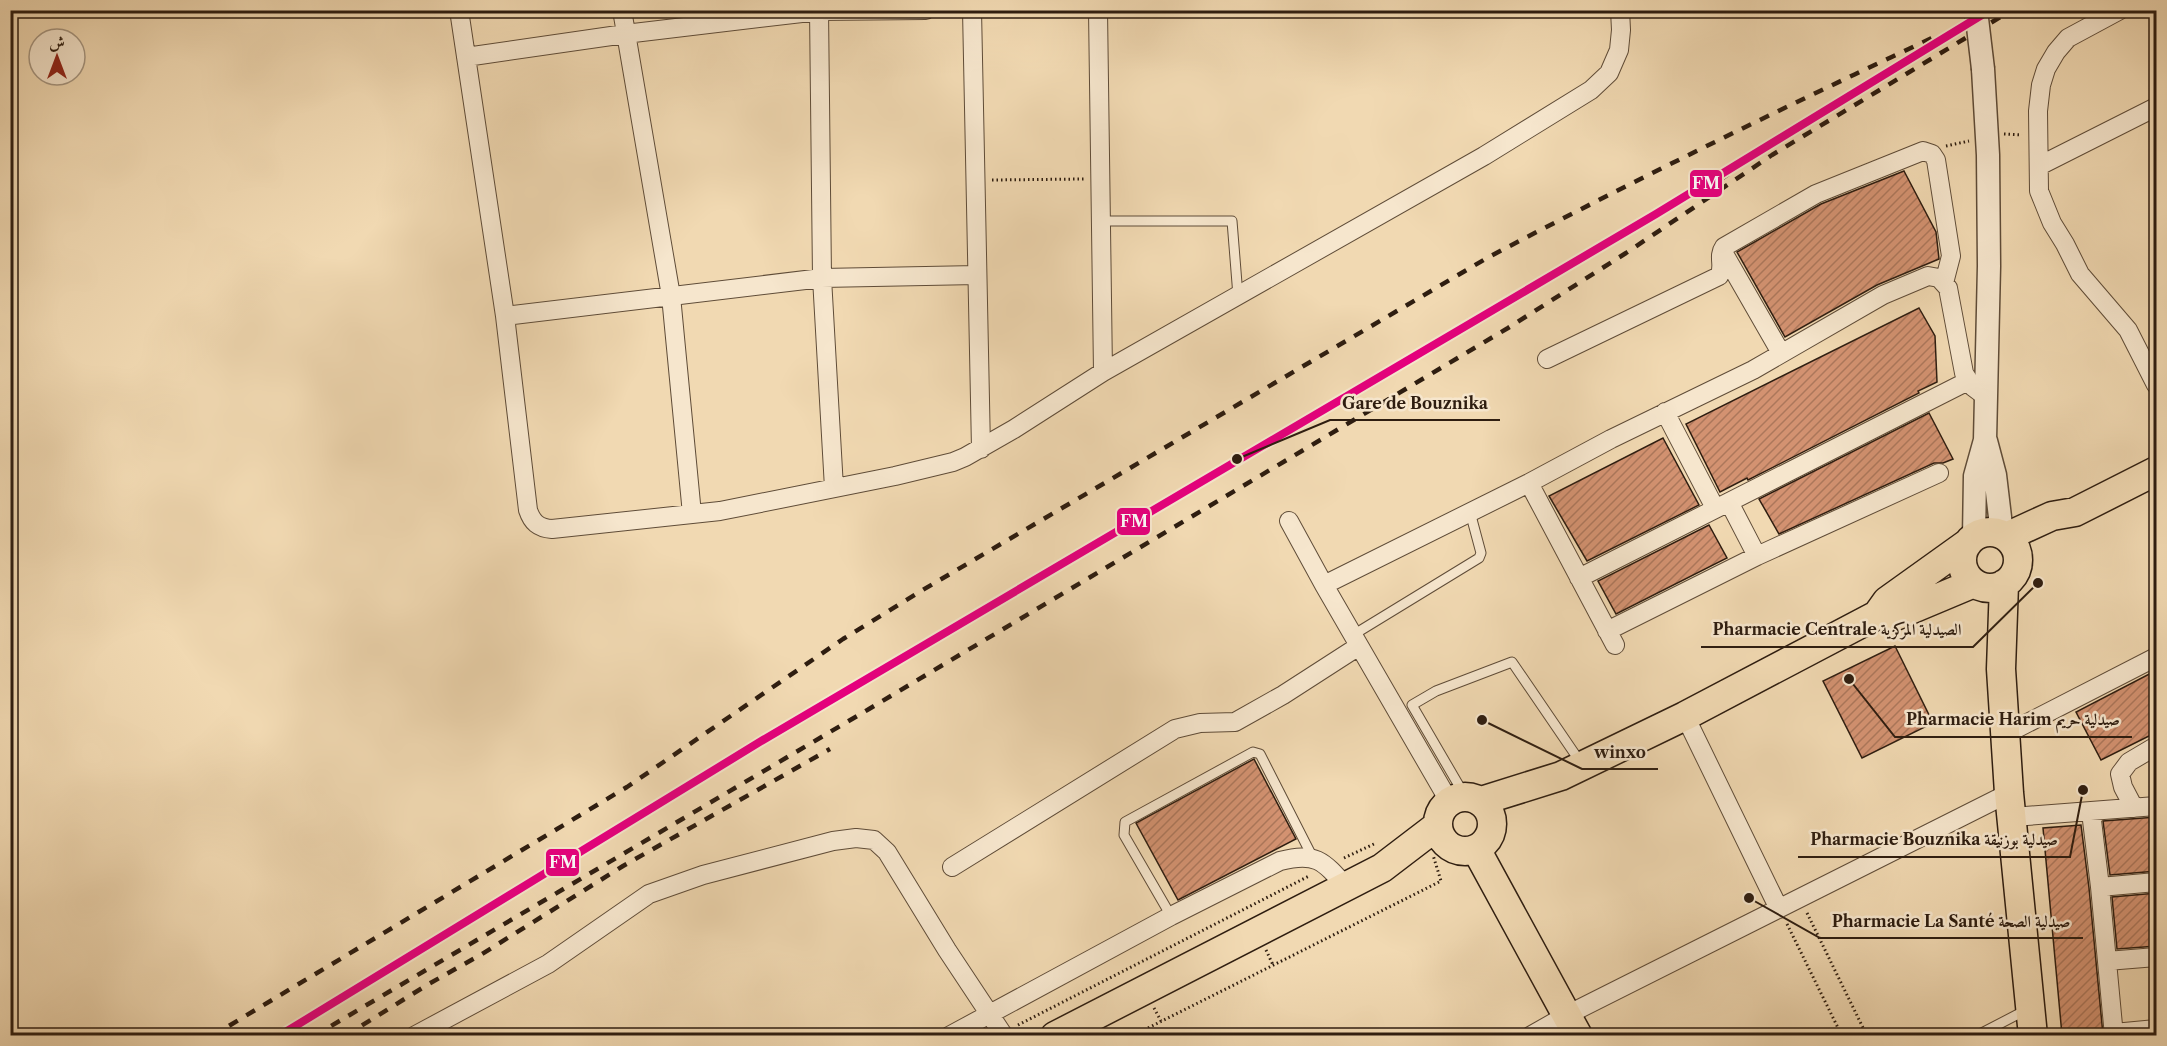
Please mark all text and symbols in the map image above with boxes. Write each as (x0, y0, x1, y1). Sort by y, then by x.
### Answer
north arrow (27, 27, 87, 87)
text: ش (49, 32, 65, 52)
line badge: FM (1689, 169, 1723, 198)
text: FM (1692, 173, 1720, 193)
callout: Gare de Bouznika (1330, 386, 1500, 420)
text: Gare de Bouznika (1342, 393, 1489, 413)
line badge: FM (1116, 507, 1151, 536)
text: FM (1120, 511, 1148, 531)
callout: Pharmacie Centrale الصيدلية المركزية (1701, 613, 1973, 647)
text: Pharmacie Centrale الصيدلية المركزية (1713, 619, 1961, 640)
callout: Pharmacie Harim صيدلية حريم (1895, 703, 2132, 737)
text: Pharmacie Harim صيدلية حريم (1906, 709, 2120, 734)
callout: winxo (1582, 735, 1658, 769)
text: winxo (1593, 742, 1646, 762)
callout: Pharmacie Bouznika صيدلية بوزنيقة (1798, 823, 2070, 857)
text: Pharmacie Bouznika صيدلية بوزنيقة (1810, 829, 2058, 850)
line badge: FM (545, 848, 580, 877)
text: FM (549, 852, 577, 872)
callout: Pharmacie La Santé صيدلية الصحة (1820, 904, 2083, 938)
text: Pharmacie La Santé صيدلية الصحة (1832, 911, 2070, 931)

